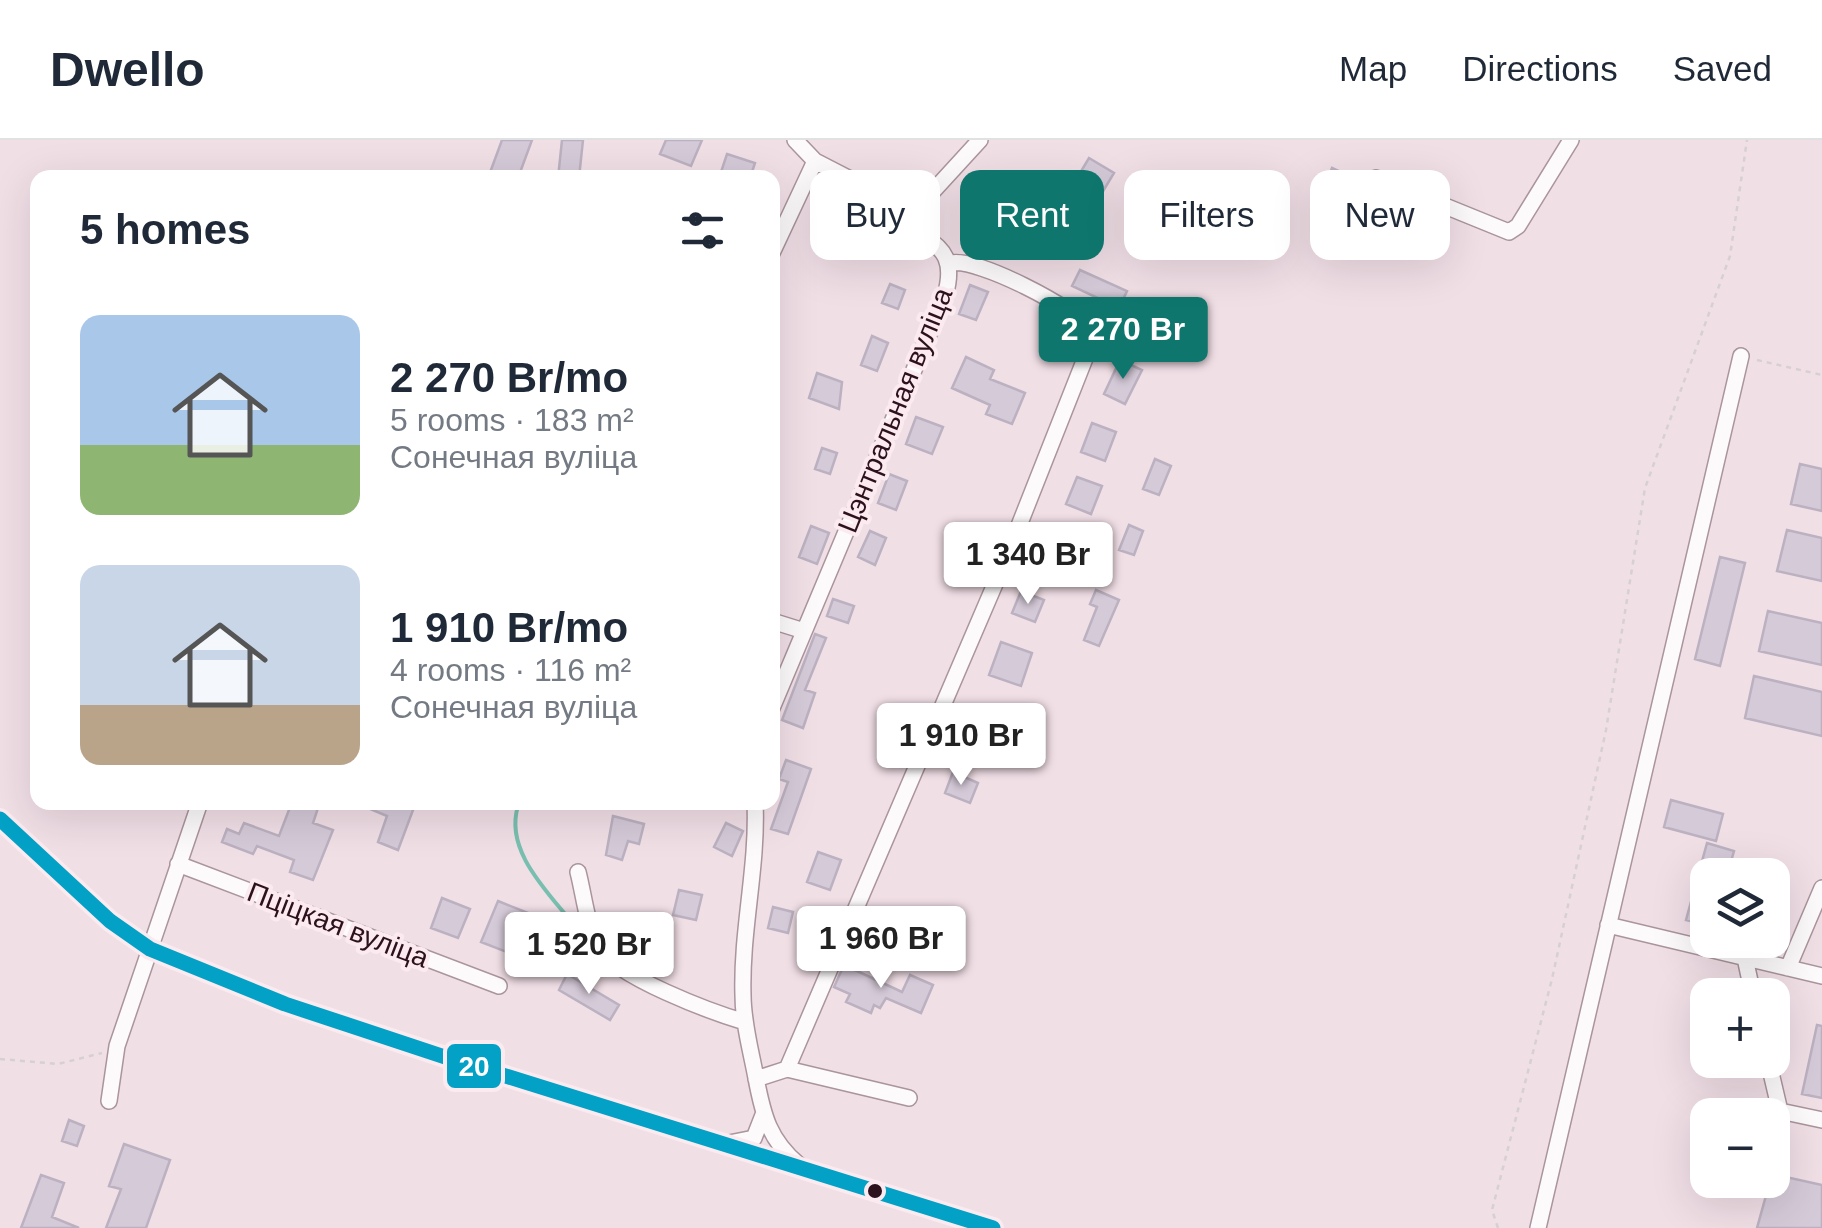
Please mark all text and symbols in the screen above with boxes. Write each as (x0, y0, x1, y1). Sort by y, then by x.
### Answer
text: Dwello (50, 43, 205, 96)
text: Map (1339, 49, 1407, 88)
text: Directions (1462, 49, 1618, 88)
text: Saved (1673, 49, 1772, 88)
chip: Buy (810, 170, 940, 260)
chip: Rent (960, 170, 1104, 260)
chip: Filters (1124, 170, 1290, 260)
chip: New (1310, 170, 1450, 260)
icon: filters (675, 203, 730, 258)
text: 5 homes (80, 206, 250, 253)
street label: Цэнтральная вуліца (832, 283, 958, 537)
pin: 2 270 Br (1020, 297, 1226, 382)
text: 2 270 Br (1061, 311, 1185, 347)
text: 2 270 Br/mo (390, 354, 628, 401)
icon: home (160, 355, 280, 475)
text: 5 rooms · 183 m² (390, 402, 634, 438)
text: Сонечная вуліца (390, 439, 637, 475)
pin: 1 340 Br (925, 522, 1131, 607)
text: 1 340 Br (966, 536, 1090, 572)
text: 1 910 Br/mo (390, 604, 628, 651)
icon: home (160, 605, 280, 725)
text: 4 rooms · 116 m² (390, 652, 631, 688)
text: Сонечная вуліца (390, 689, 637, 725)
pin: 1 910 Br (858, 703, 1064, 788)
text: 1 910 Br (899, 717, 1023, 753)
map controls (1690, 858, 1790, 1198)
button: layers (1690, 858, 1790, 958)
street label: Пціцкая вуліца (243, 876, 433, 974)
pin: 1 960 Br (778, 906, 984, 991)
pin: 1 520 Br (486, 912, 692, 997)
text: 1 960 Br (819, 920, 943, 956)
text: 1 520 Br (527, 926, 651, 962)
button: + (1690, 978, 1790, 1078)
line badge: 20 (445, 1042, 503, 1090)
text: 20 (458, 1051, 490, 1082)
button: − (1690, 1098, 1790, 1198)
unlabelled marker (865, 1181, 885, 1201)

